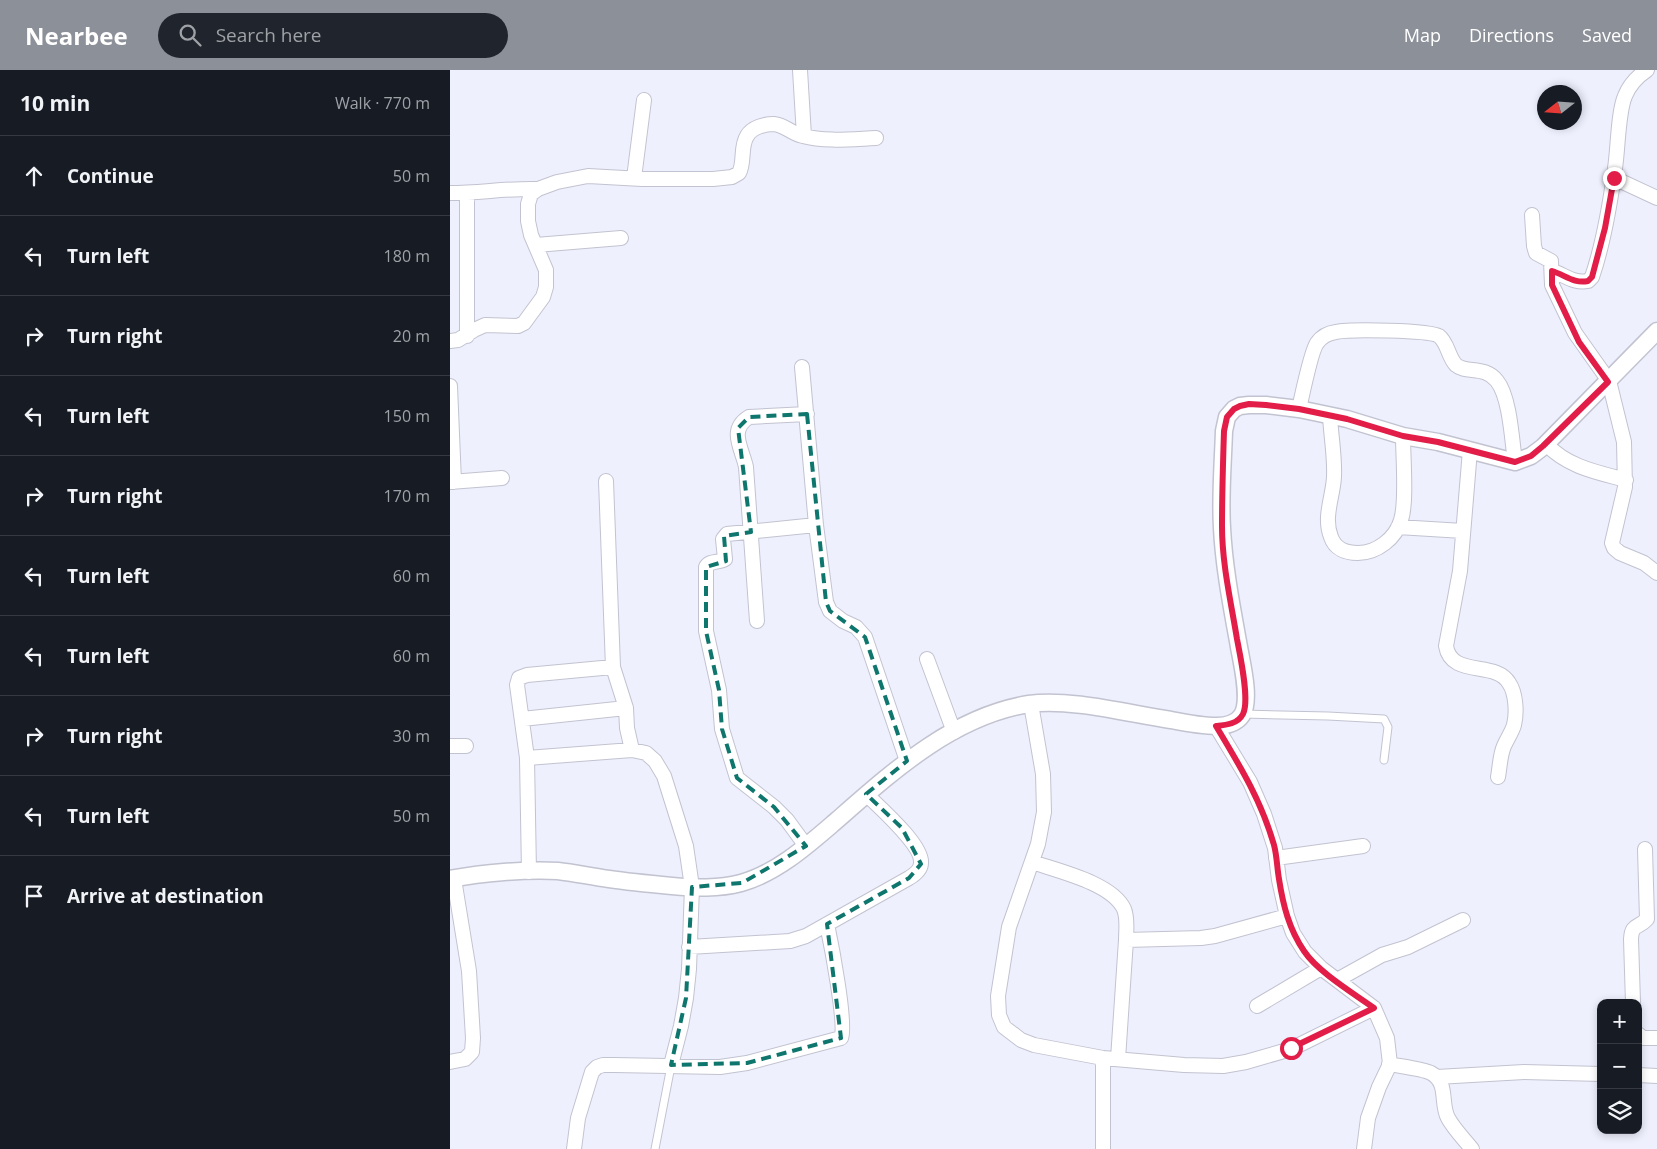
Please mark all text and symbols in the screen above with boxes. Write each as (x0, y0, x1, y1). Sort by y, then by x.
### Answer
search box (158, 13, 508, 58)
text: Nearbee (25, 19, 128, 52)
icon: search (176, 21, 204, 49)
text: Search here (216, 22, 322, 48)
text: Map (1404, 23, 1441, 47)
text: Directions (1469, 23, 1554, 47)
text: Saved (1582, 23, 1632, 47)
north arrow (1537, 85, 1582, 130)
text: 10 min (20, 89, 90, 117)
text: Walk · 770 m (335, 92, 430, 114)
icon: ahead (20, 162, 48, 190)
text: Continue (67, 163, 154, 189)
text: 50 m (393, 165, 430, 187)
route end (1603, 167, 1626, 190)
icon: left (20, 242, 48, 270)
text: Turn left (67, 243, 149, 269)
text: 180 m (384, 245, 430, 267)
icon: right (20, 322, 48, 350)
text: Turn right (67, 323, 162, 349)
text: 20 m (393, 325, 430, 347)
icon: left (20, 402, 48, 430)
text: Turn left (67, 403, 149, 429)
text: 150 m (384, 405, 430, 427)
icon: right (20, 482, 48, 510)
text: Turn right (67, 483, 162, 509)
text: 170 m (384, 485, 430, 507)
icon: left (20, 562, 48, 590)
text: Turn left (67, 563, 149, 589)
text: 60 m (393, 565, 430, 587)
icon: left (20, 642, 48, 670)
text: Turn left (67, 643, 149, 669)
text: 60 m (393, 645, 430, 667)
icon: right (20, 722, 48, 750)
text: Turn right (67, 723, 162, 749)
text: 30 m (393, 725, 430, 747)
icon: left (20, 802, 48, 830)
text: Turn left (67, 803, 149, 829)
text: 50 m (393, 805, 430, 827)
icon: arrive (20, 882, 48, 910)
text: Arrive at destination (67, 883, 264, 909)
map controls (1597, 999, 1642, 1134)
button: + (1597, 999, 1642, 1044)
route start (1280, 1037, 1303, 1060)
button: − (1597, 1044, 1642, 1089)
button: layers (1597, 1089, 1642, 1134)

